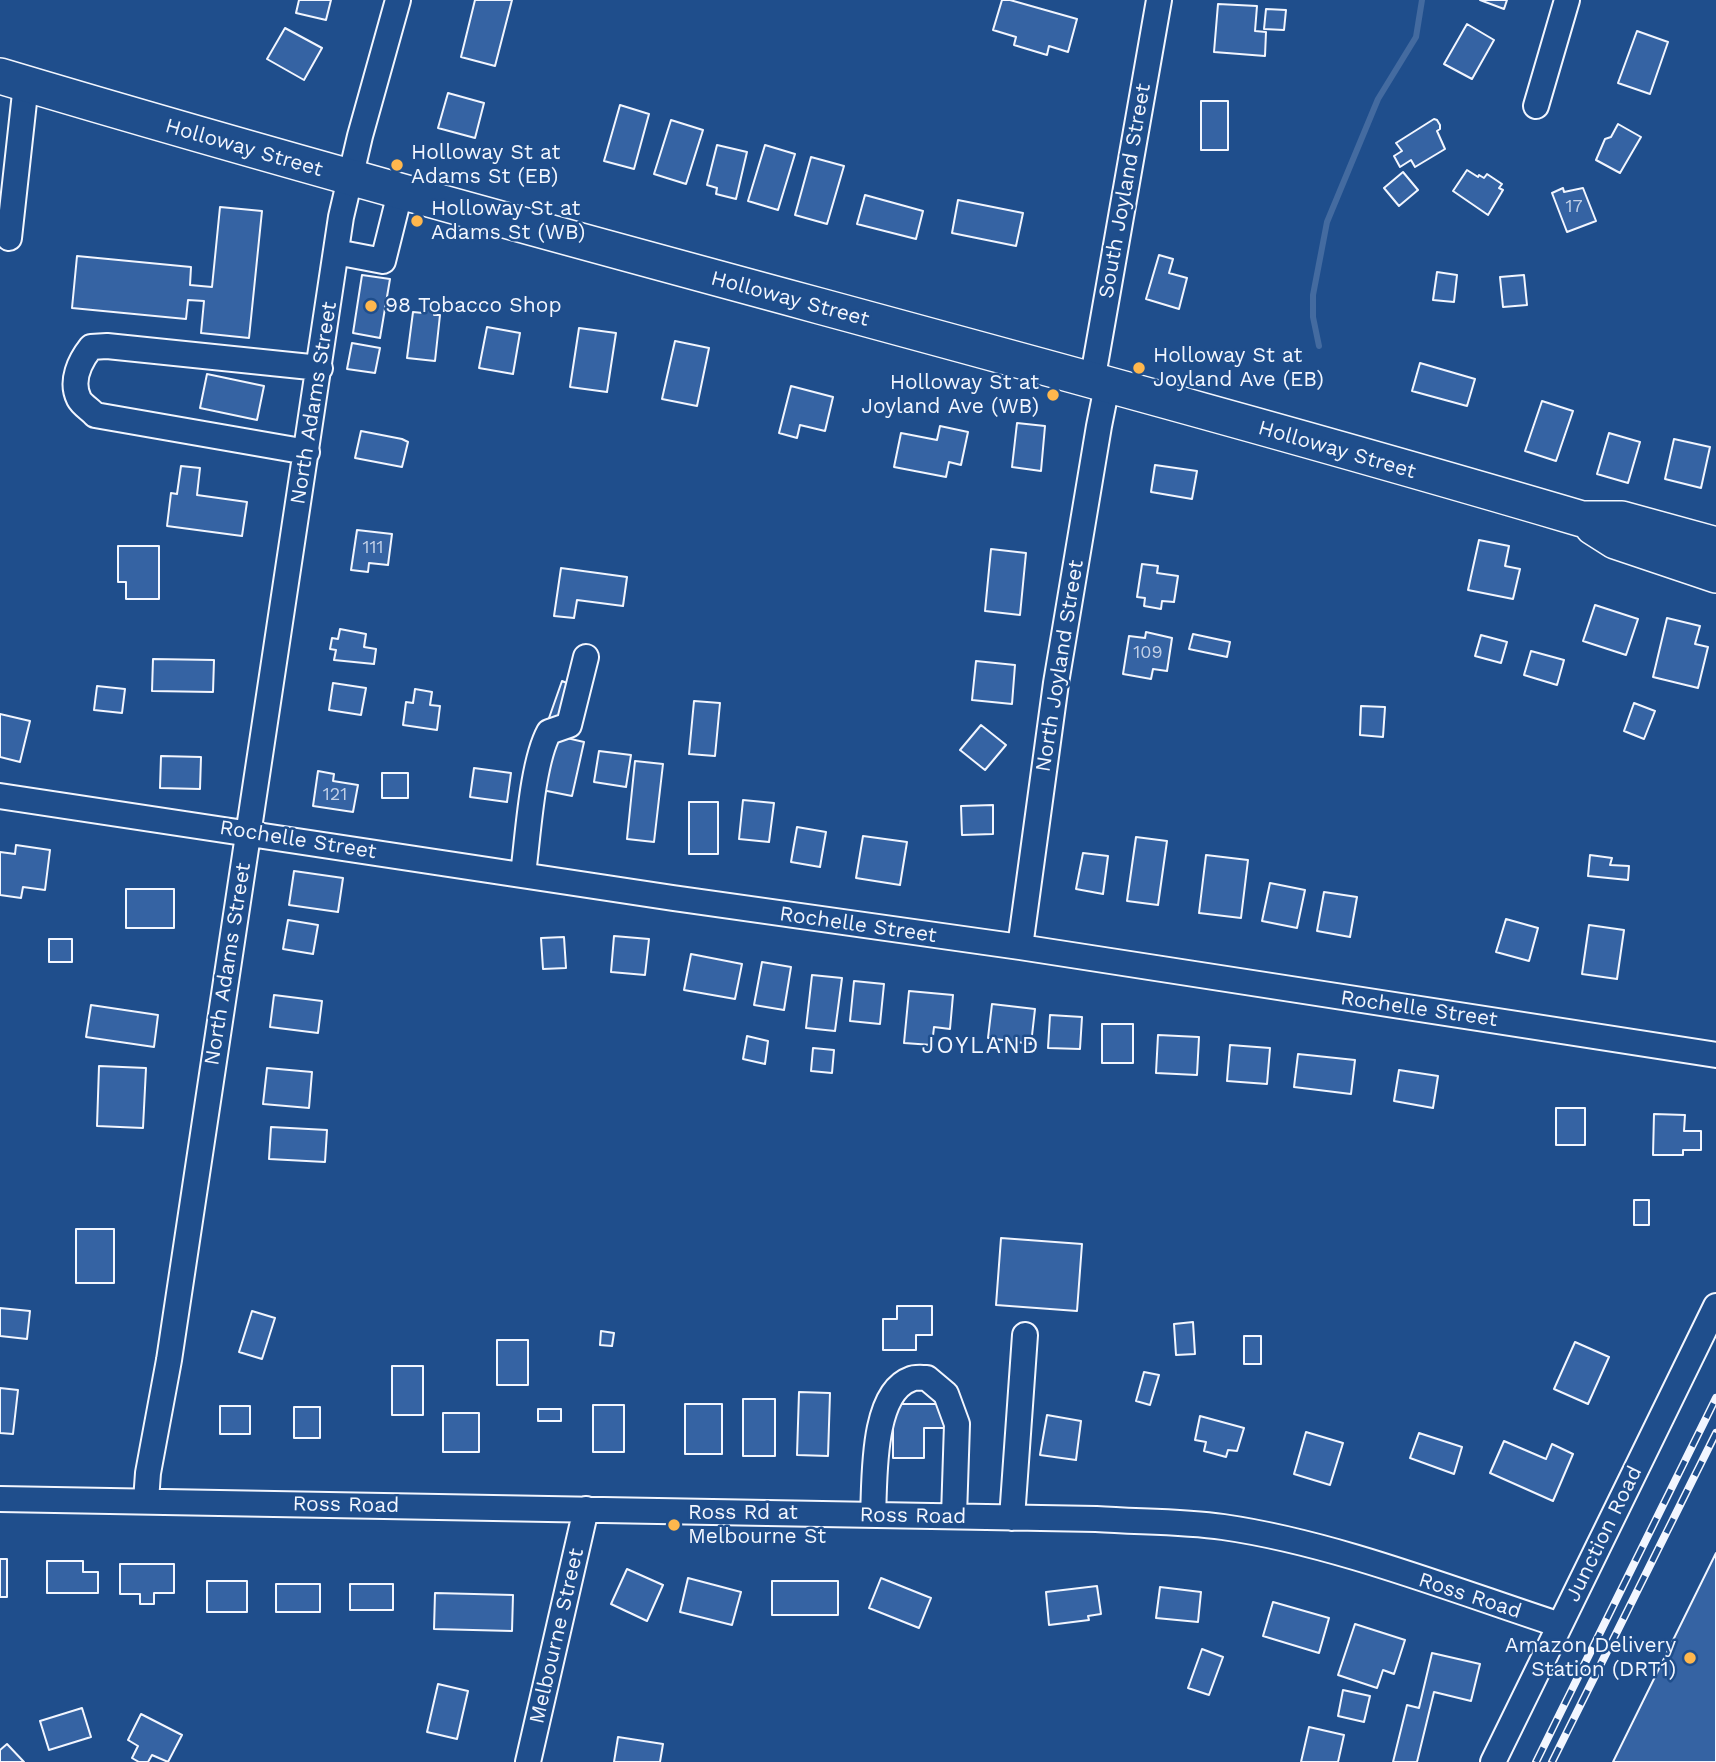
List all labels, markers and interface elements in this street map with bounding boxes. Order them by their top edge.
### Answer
street label: South Joyland Street [1094,82,1156,300]
street label: Holloway Street [162,113,326,183]
place label: Holloway St at Adams St (EB) [411,140,560,190]
marker: Holloway St at Adams St (EB) [389,157,405,173]
place label: Holloway St at Adams St (WB) [431,196,585,246]
house number: 17 [1565,196,1583,218]
marker: Holloway St at Adams St (WB) [409,213,425,229]
street label: Holloway Street [708,266,872,332]
place label: 98 Tobacco Shop [385,293,562,319]
marker: 98 Tobacco Shop [363,298,379,314]
street label: North Adams Street [286,300,342,506]
place label: Holloway St at Joyland Ave (EB) [1153,343,1324,393]
marker: Holloway St at Joyland Ave (EB) [1131,360,1147,376]
place label: Holloway St at Joyland Ave (WB) [861,370,1039,420]
marker: Holloway St at Joyland Ave (WB) [1045,387,1061,403]
street label: Holloway Street [1255,415,1419,485]
house number: 111 [362,537,384,559]
street label: North Joyland Street [1031,558,1089,774]
house number: 109 [1133,642,1163,664]
house number: 121 [323,784,347,806]
street label: Rochelle Street [218,815,378,865]
street label: North Adams Street [200,861,256,1067]
street label: Rochelle Street [778,901,938,949]
street label: Rochelle Street [1339,985,1499,1033]
district label: JOYLAND [922,1032,1040,1060]
street label: Junction Road [1560,1462,1648,1606]
street label: Ross Road [292,1491,400,1519]
place label: Ross Rd at Melbourne St [688,1500,826,1550]
street label: Ross Road [859,1502,967,1530]
marker: Ross Rd at Melbourne St [666,1517,682,1533]
street label: Melbourne Street [525,1546,589,1726]
street label: Ross Road [1415,1568,1525,1624]
place label: Amazon Delivery Station (DRT1) [1505,1633,1676,1683]
marker: Amazon Delivery Station (DRT1) [1682,1650,1698,1666]

